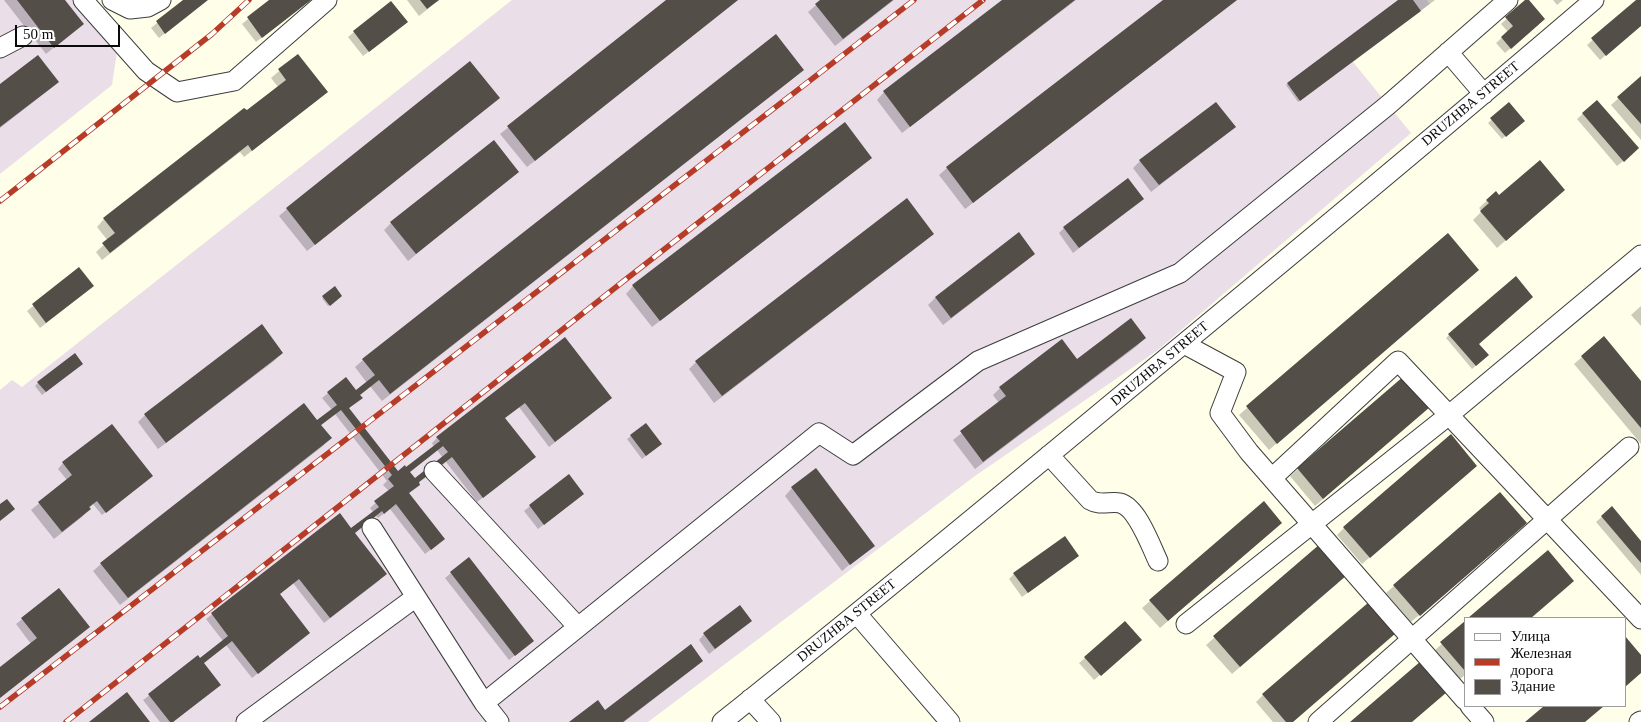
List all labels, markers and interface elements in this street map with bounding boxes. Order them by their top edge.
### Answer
scale bar [18,15,122,47]
text: 50 m [23,26,53,42]
street label: DRUZHBA STREET [1419,58,1523,150]
street label: DRUZHBA STREET [1108,318,1212,410]
street label: DRUZHBA STREET [794,576,900,666]
legend [1464,617,1626,707]
text: Улица [1511,628,1550,644]
text: Железная дорога [1510,645,1572,678]
text: Здание [1511,678,1555,694]

